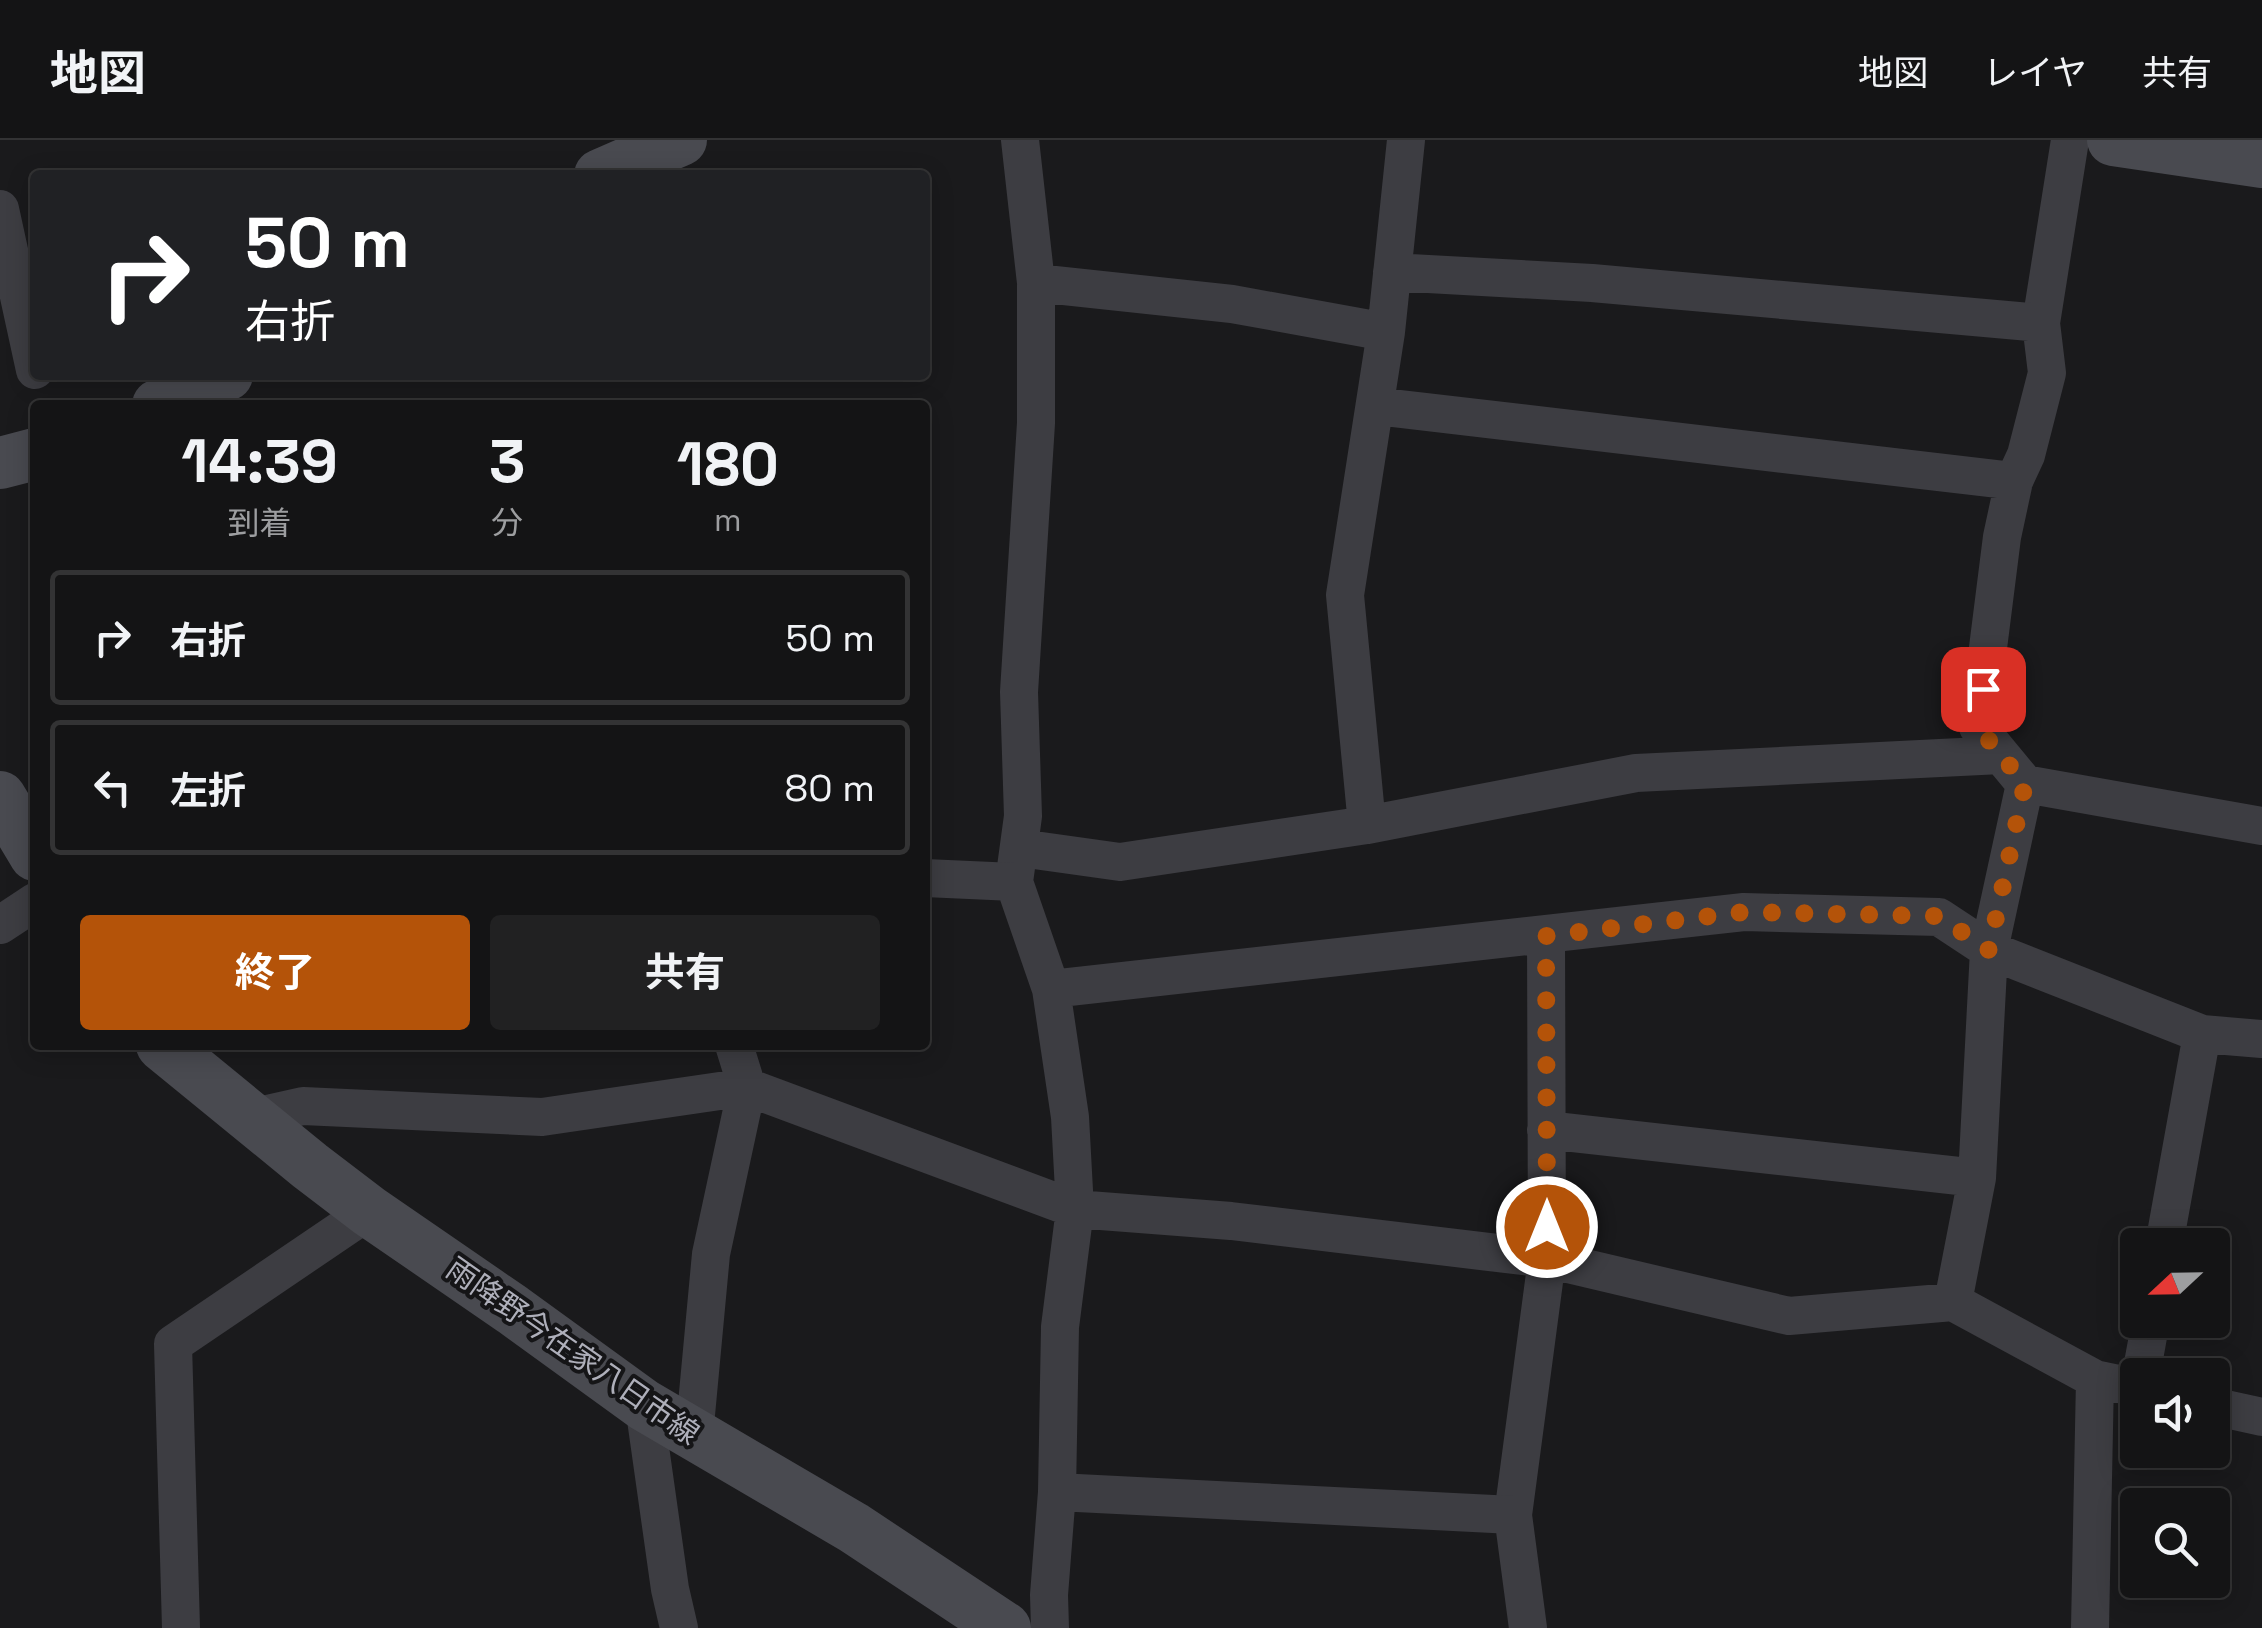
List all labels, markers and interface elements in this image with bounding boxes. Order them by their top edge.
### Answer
text: 地図 [50,43,146,104]
text: 地図 [1858,51,1928,95]
text: レイヤ [1983,51,2087,95]
text: 共有 [2142,51,2212,95]
text: 50 m [245,198,410,287]
icon: right [80,210,210,340]
text: 右折 [245,293,335,350]
text: 14:39 [181,423,338,500]
text: 3 [489,423,526,500]
text: 180 [677,426,779,503]
text: m [714,500,742,540]
text: 到着 [228,503,292,543]
text: 分 [491,503,523,543]
icon: right [85,610,140,665]
text: 50 m [785,614,875,662]
text: 右折 [170,617,246,665]
pin [1941,647,2026,732]
icon: arrive [1956,662,2011,717]
icon: left [85,760,140,815]
text: 80 m [785,764,875,812]
text: 左折 [170,767,246,815]
button: 終了 [80,915,470,1030]
button: 共有 [490,915,880,1030]
position arrow [1495,1175,1599,1279]
north arrow [2120,1228,2230,1338]
map controls [2120,1228,2230,1598]
street label: 雨降野今在家八日市線 [439,1249,707,1453]
button: sound [2120,1358,2230,1468]
button: search [2120,1488,2230,1598]

